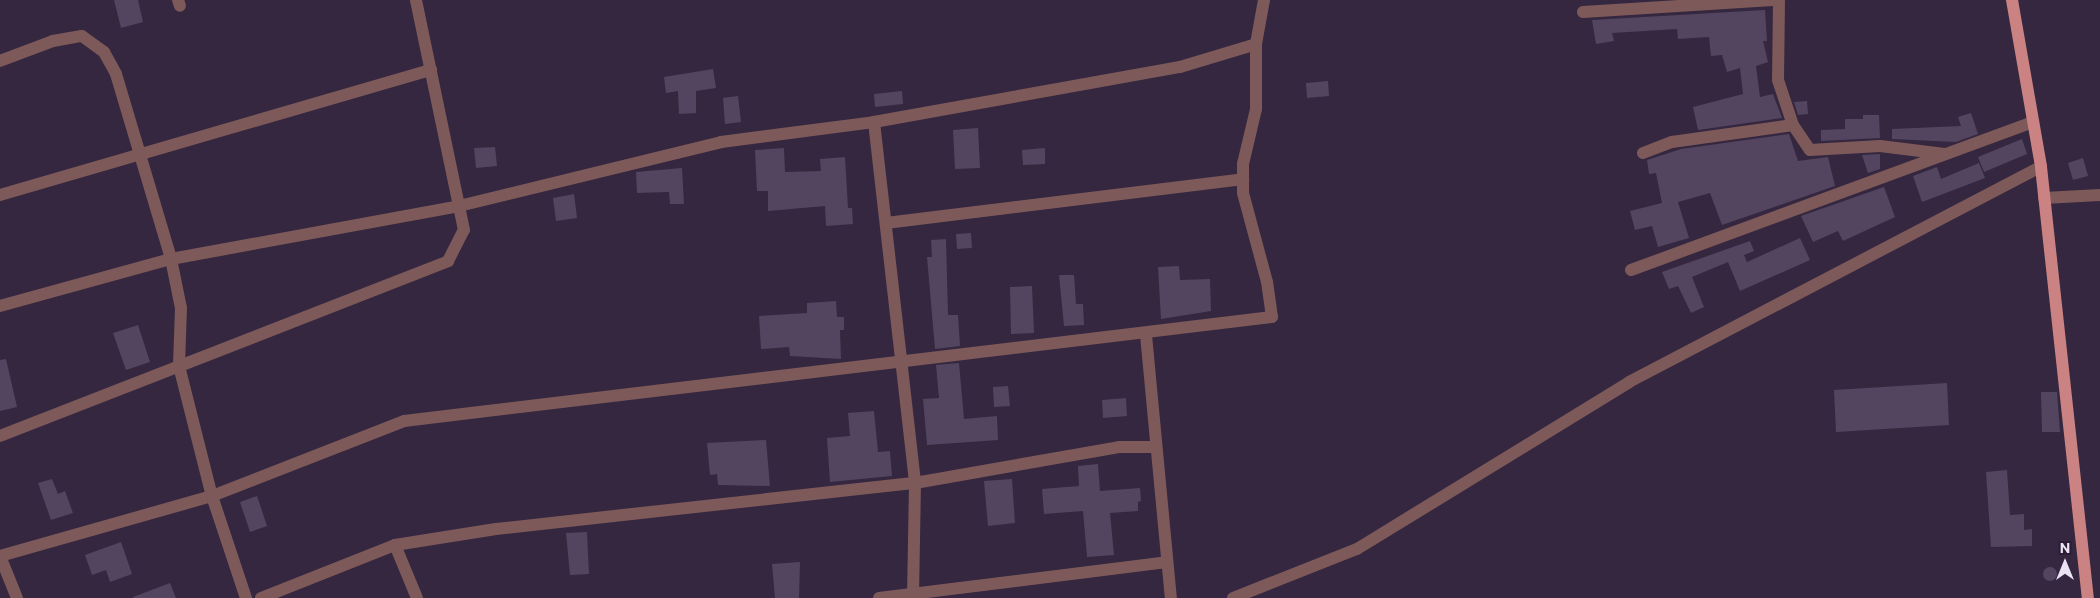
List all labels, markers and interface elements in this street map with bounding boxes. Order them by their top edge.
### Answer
north arrow [2040,538,2090,588]
text: N [2060,539,2070,556]

